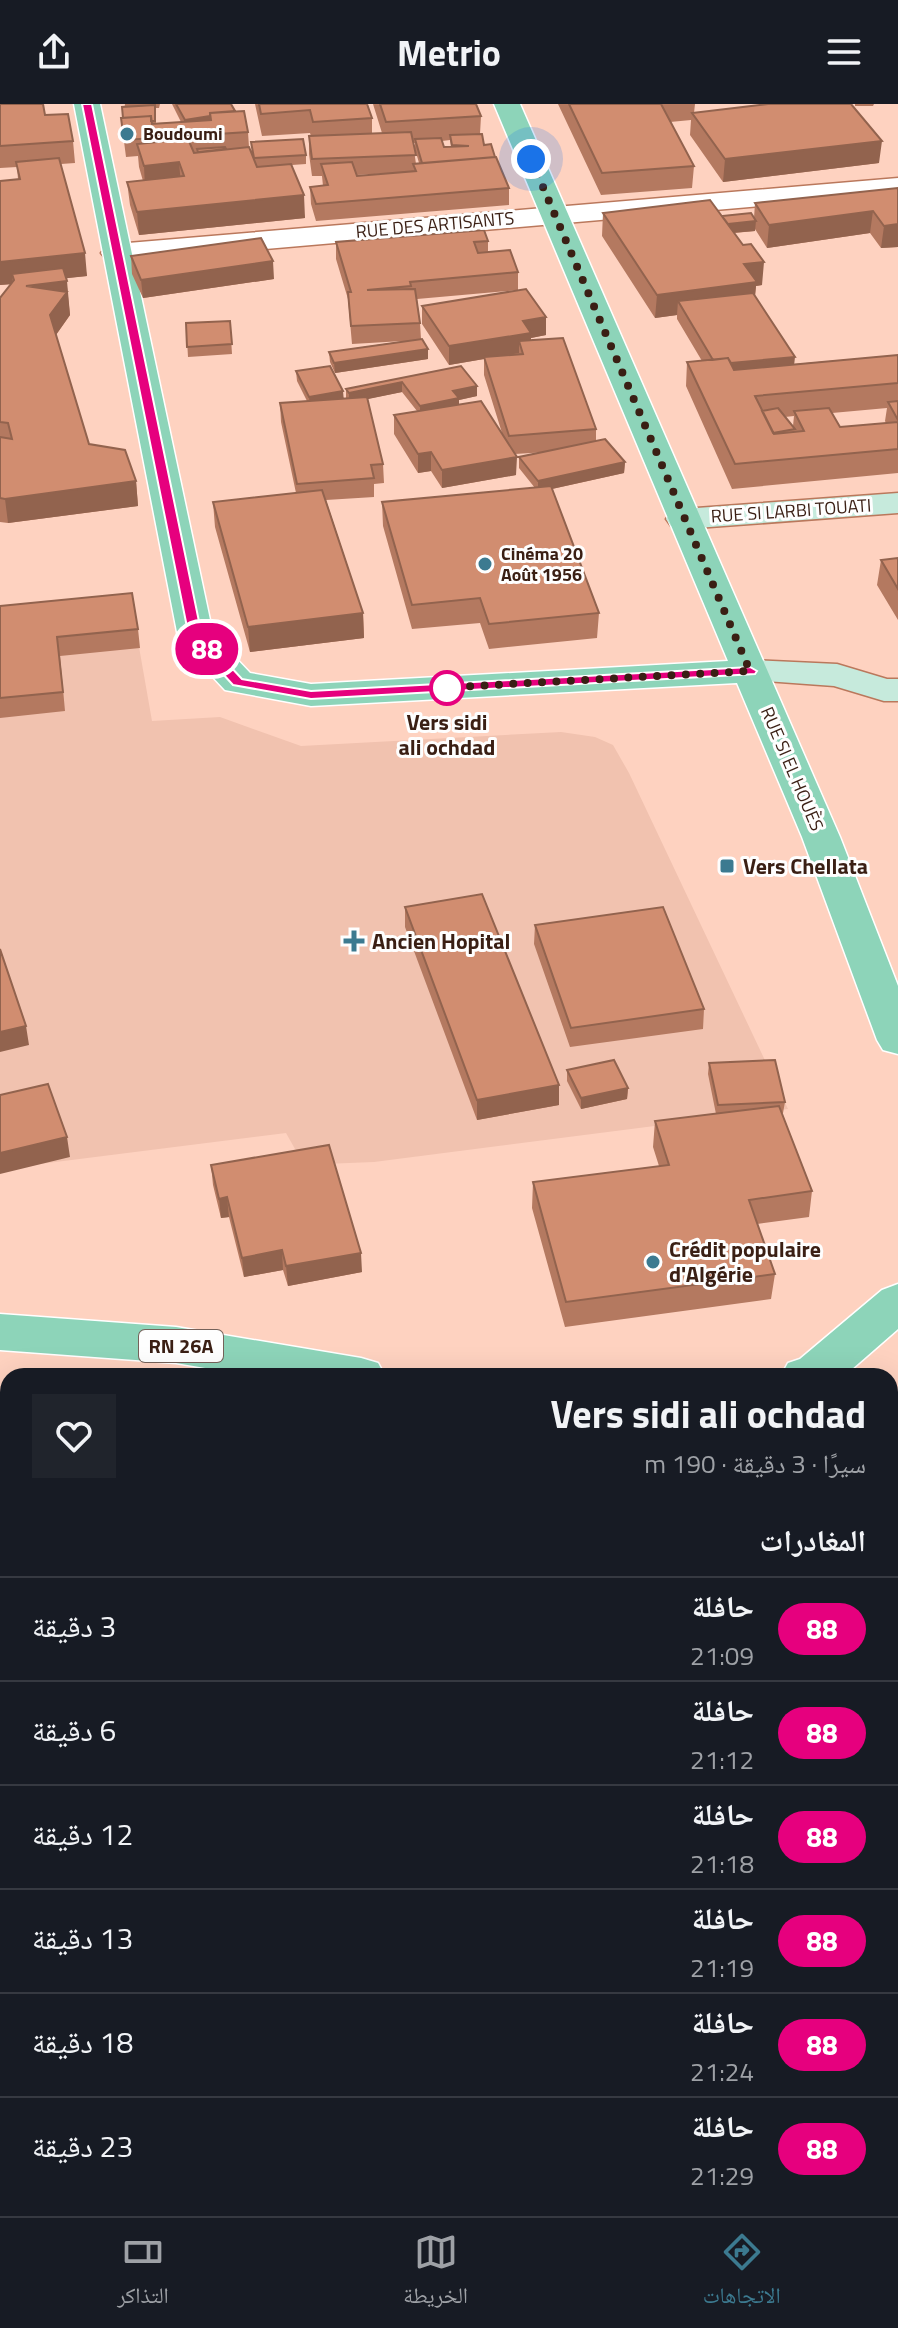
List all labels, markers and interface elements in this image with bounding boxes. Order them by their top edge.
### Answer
text: Metrio [397,25,501,80]
icon: share [32,30,76,74]
icon: menu [822,30,866,74]
place label: Boudoumi [143,120,223,147]
marker: Boudoumi [118,125,136,143]
your location [511,139,551,179]
street label: RUE DES ARTISANTS [355,204,515,245]
street label: RUE SI LARBI TOUATI [710,491,872,530]
place label: Cinéma 20 Août 1956 [501,540,583,588]
marker: Cinéma 20 Août 1956 [476,555,494,573]
line badge: 88 [171,623,243,675]
text: 88 [191,627,223,670]
marker: Vers sidi ali ochdad [430,671,464,705]
street label: RUE SI EL HOUÈS [754,703,831,835]
place label: Vers sidi ali ochdad [399,705,495,764]
place label: Vers Chellata [743,849,868,883]
marker: Vers Chellata [718,857,736,875]
place label: Ancien Hopital [372,924,510,958]
marker: Ancien Hopital [343,930,365,952]
place label: Crédit populaire d'Algérie [669,1232,821,1291]
marker: Crédit populaire d'Algérie [644,1253,662,1271]
road number: RN 26A [139,1330,223,1362]
text: Vers sidi ali ochdad [550,1385,866,1443]
button: heart [32,1394,116,1478]
text: سيرًا · 3 دقيقة · 190 m [644,1444,866,1483]
text: المغادرات [759,1517,866,1563]
text: حافلة [692,1583,754,1629]
text: 3 دقيقة [32,1603,116,1649]
text: 88 [806,1607,838,1650]
text: 21:09 [690,1636,754,1675]
text: حافلة [692,1687,754,1733]
text: 6 دقيقة [32,1707,116,1753]
text: 88 [806,1711,838,1754]
text: 21:12 [690,1740,754,1779]
text: حافلة [692,1791,754,1837]
text: 12 دقيقة [32,1811,133,1857]
text: 88 [806,1815,838,1858]
text: 21:18 [690,1844,754,1883]
text: حافلة [692,1895,754,1941]
text: 13 دقيقة [32,1915,133,1961]
text: 88 [806,1919,838,1962]
text: 21:19 [690,1948,754,1987]
text: حافلة [692,1999,754,2045]
text: 18 دقيقة [32,2019,133,2065]
text: 88 [806,2023,838,2066]
text: 21:24 [690,2052,754,2091]
text: حافلة [692,2103,754,2149]
text: 23 دقيقة [32,2123,133,2169]
text: 88 [806,2127,838,2170]
text: 21:29 [690,2156,754,2195]
tab: التذاكر [117,2230,169,2317]
tab: الخريطة [403,2230,468,2317]
tab: الاتجاهات [703,2230,781,2317]

